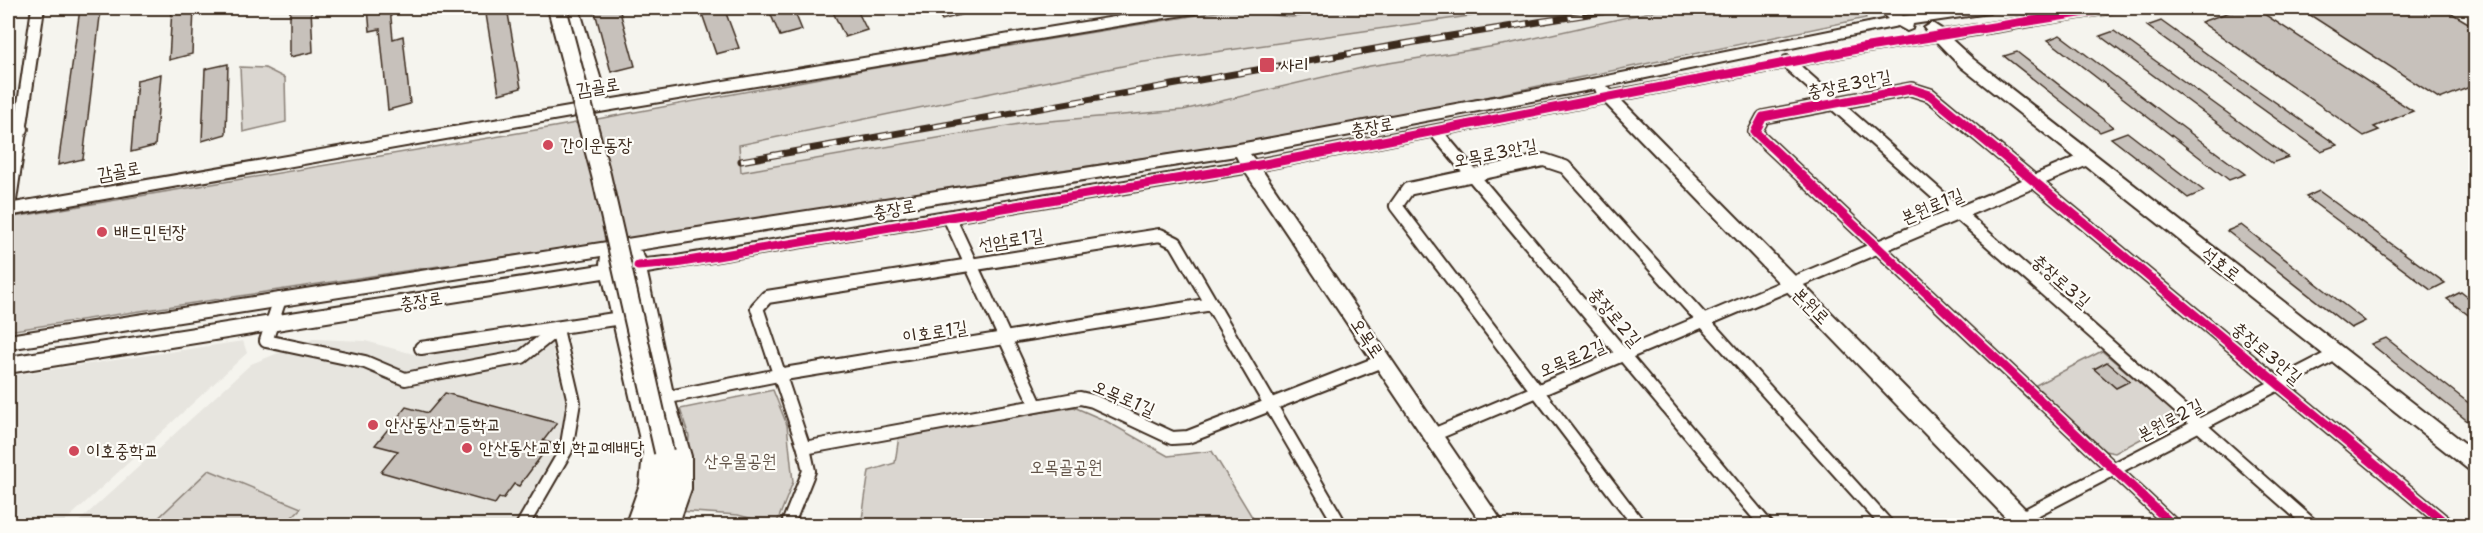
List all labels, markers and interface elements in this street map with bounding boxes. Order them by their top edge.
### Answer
place label: 사리 [1280,53,1309,77]
marker: 사리 [1258,56,1276,74]
street label: 충장로3안길 [1805,64,1894,104]
street label: 감골로 [575,72,621,102]
street label: 충장로 [1349,111,1395,143]
place label: 간이운동장 [560,133,632,157]
street label: 오목로3안길 [1451,133,1540,173]
marker: 간이운동장 [541,138,555,152]
street label: 감골로 [96,155,142,187]
street label: 본원로1길 [1897,182,1967,230]
street label: 충장로 [871,193,917,225]
place label: 배드민턴장 [114,220,186,244]
street label: 선암로1길 [977,223,1046,257]
marker: 배드민턴장 [95,225,109,239]
street label: 석호로 [2196,241,2246,287]
street label: 충장로3길 [2027,249,2096,314]
street label: 충장로2길 [1583,282,1647,352]
street label: 본원로 [1787,282,1835,330]
street label: 충장로 [398,286,444,316]
street label: 오목로 [1345,313,1389,363]
street label: 이호로1길 [901,315,970,349]
street label: 충장로3안길 [2227,316,2308,390]
street label: 오목로2길 [1535,333,1610,383]
street label: 오목로1길 [1089,374,1159,422]
street label: 본원로2길 [2133,393,2207,447]
place label: 안산동산고등학교 [385,413,501,437]
marker: 안산동산고등학교 [366,418,380,432]
place label: 안산동산교회 학교예배당 [479,436,645,460]
place label: 이호중학교 [86,439,158,463]
marker: 안산동산교회 학교예배당 [460,441,474,455]
marker: 이호중학교 [67,444,81,458]
park label: 산우물공원 [704,449,776,473]
park label: 오목골공원 [1030,455,1102,479]

